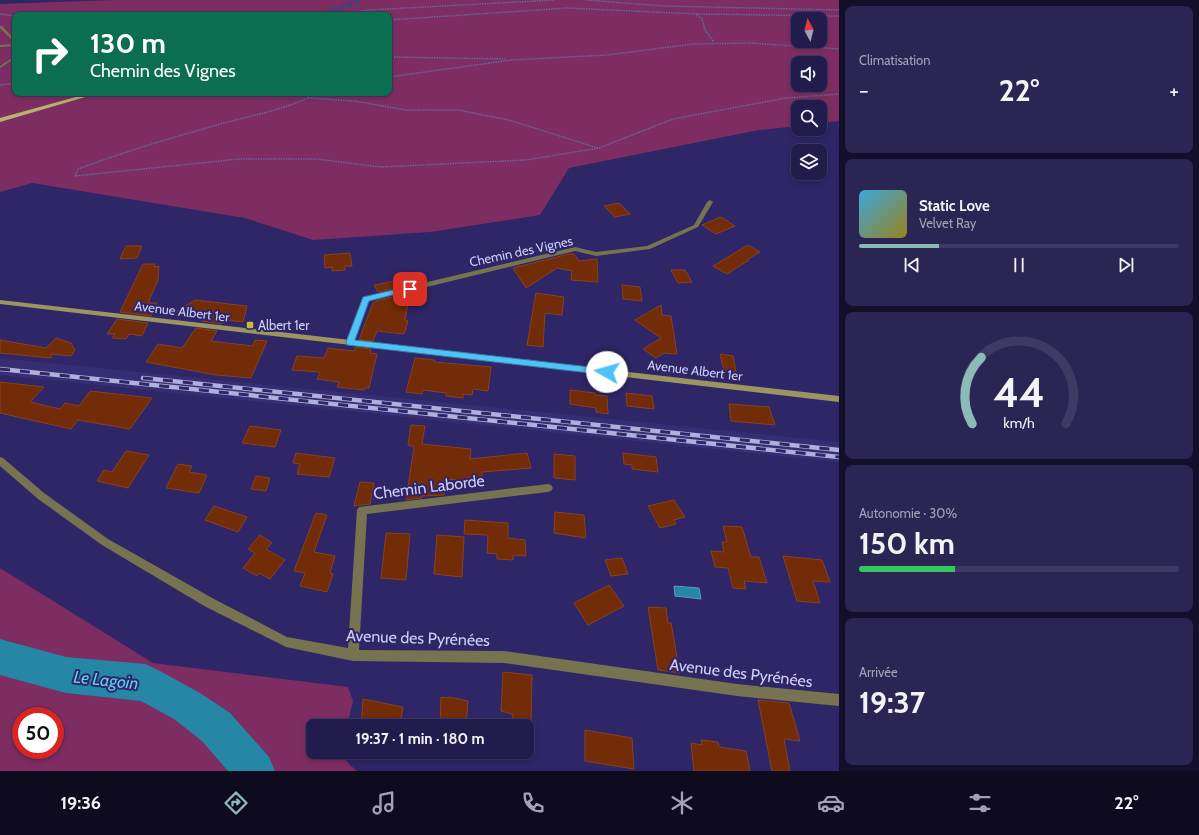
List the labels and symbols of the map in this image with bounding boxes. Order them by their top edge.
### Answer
north arrow [791,12,827,48]
street label: Chemin des Vignes [468,232,575,270]
pin [393,272,427,306]
street label: Avenue Albert 1er [134,297,231,325]
place label: Albert 1er [258,317,310,333]
marker: Albert 1er [245,320,255,330]
position arrow [586,351,628,393]
street label: Avenue Albert 1er [647,356,744,384]
street label: Chemin Laborde [372,471,486,503]
street label: Avenue des Pyrénées [346,626,491,650]
street label: Avenue des Pyrénées [668,655,814,691]
water label: Le Lagoin [73,667,139,693]
speed limit sign: 50 [12,707,64,759]

